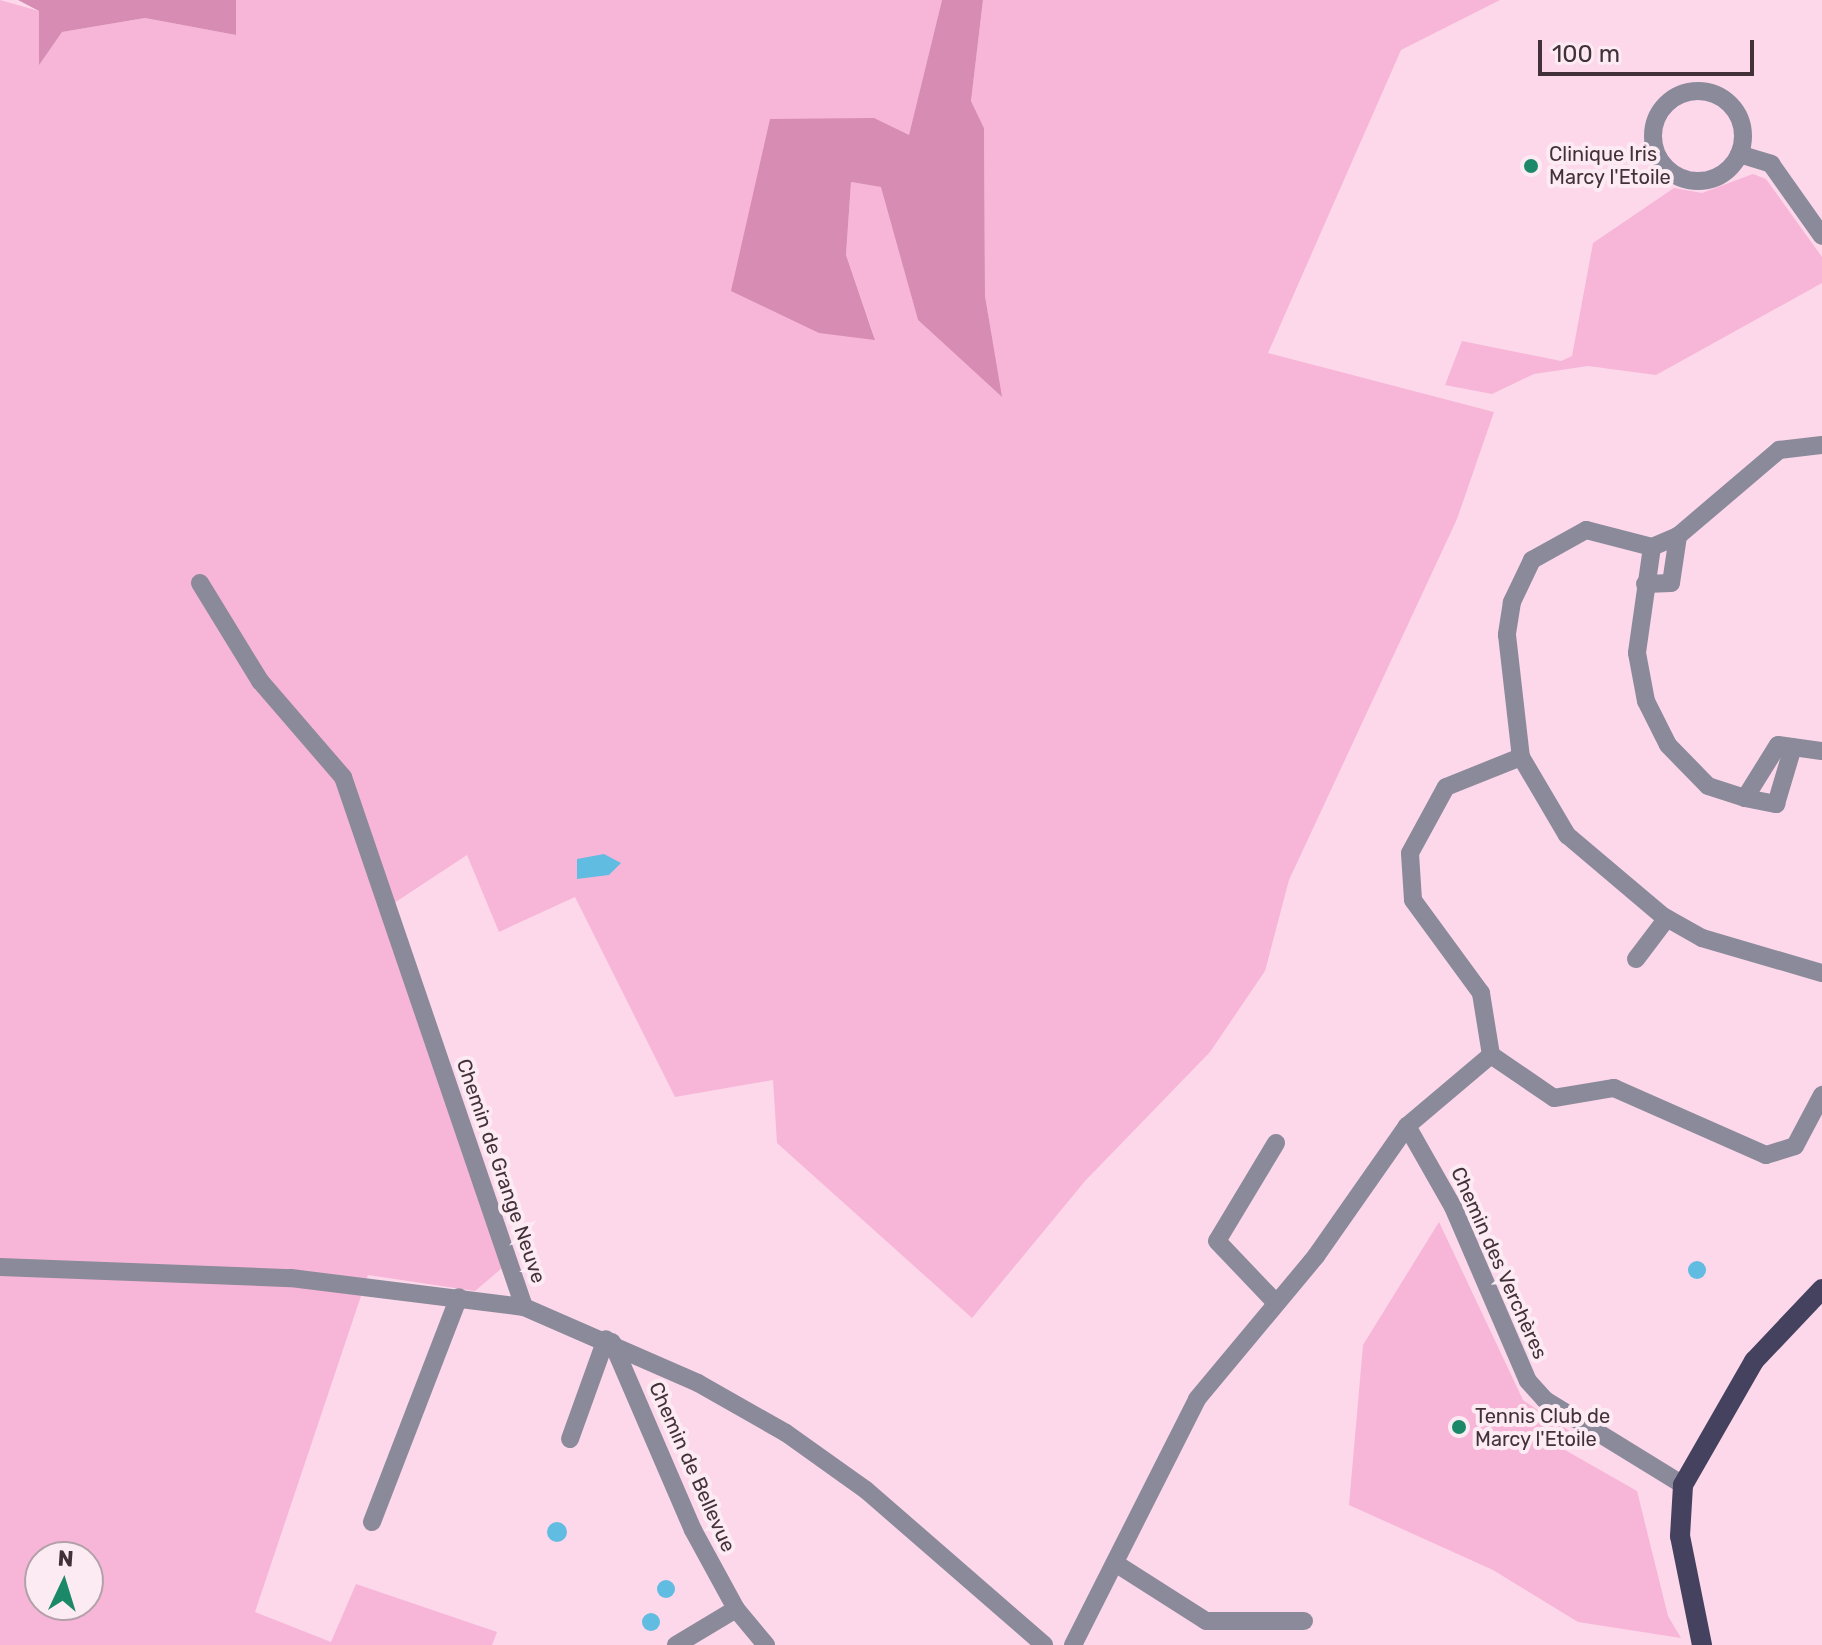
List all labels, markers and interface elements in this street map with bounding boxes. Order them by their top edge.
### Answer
scale bar [1542,24,1758,74]
text: 100 m [1552,40,1620,68]
place label: Clinique Iris Marcy l'Etoile [1549,142,1671,189]
marker: Clinique Iris Marcy l'Etoile [1520,155,1542,177]
street label: Chemin de Grange Neuve [451,1056,551,1286]
street label: Chemin des Verchères [1446,1163,1552,1363]
street label: Chemin de Bellevue [644,1378,740,1556]
place label: Tennis Club de Marcy l'Etoile [1475,1404,1610,1451]
marker: Tennis Club de Marcy l'Etoile [1450,1418,1468,1436]
north arrow [24,1541,104,1621]
text: N [57,1545,74,1573]

